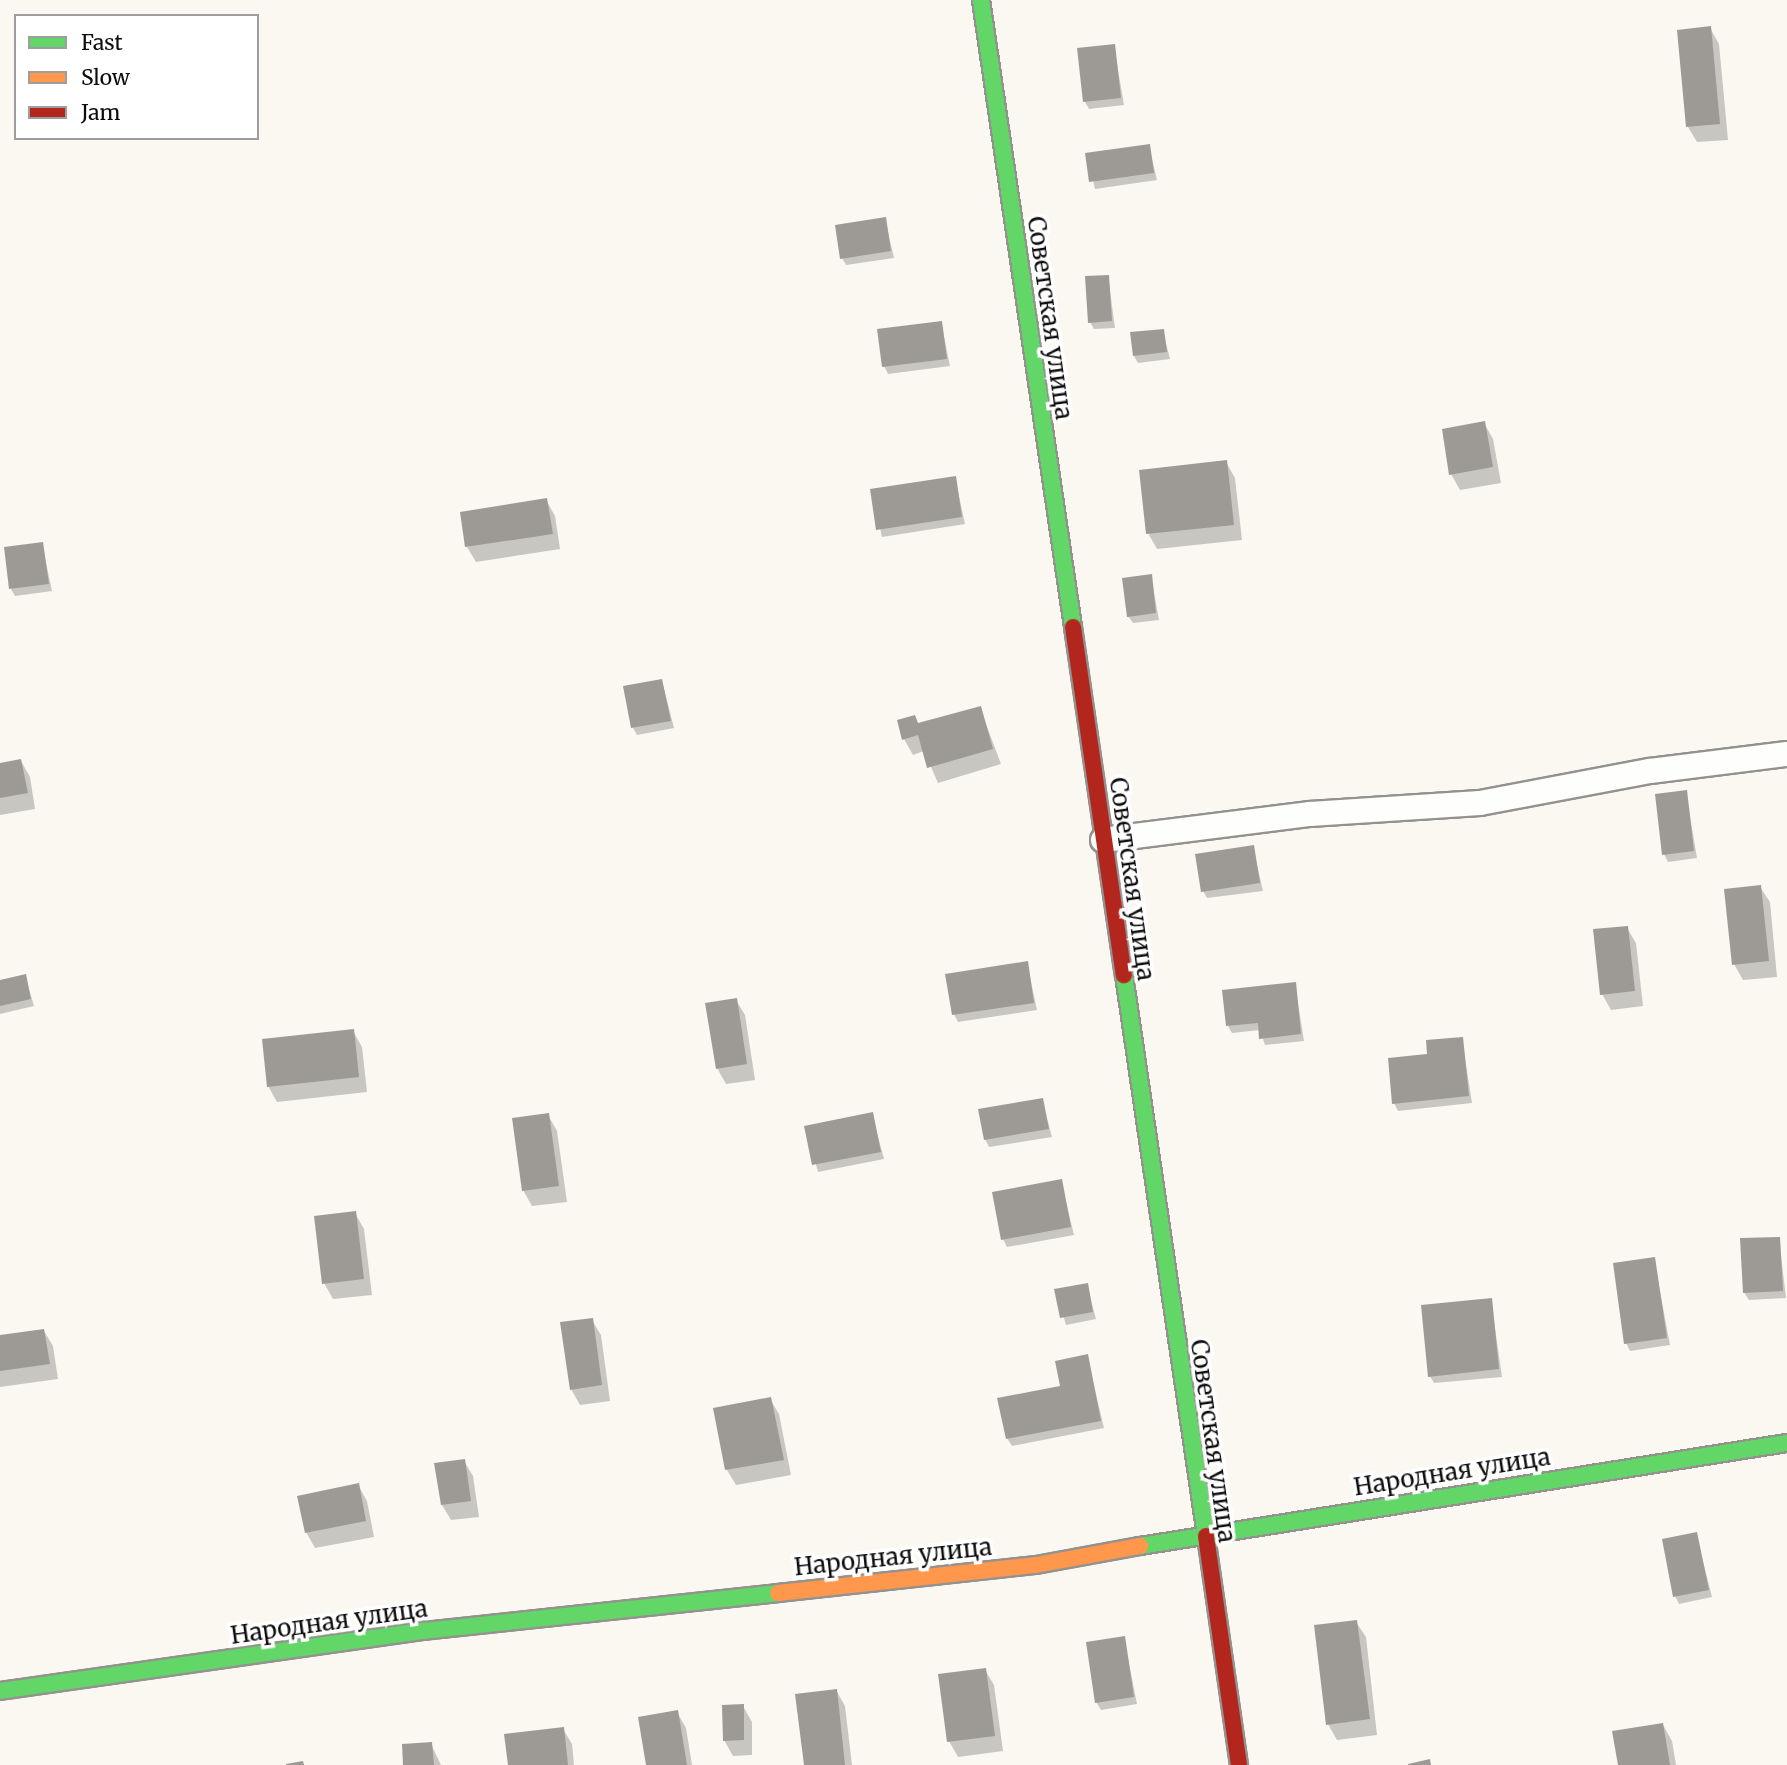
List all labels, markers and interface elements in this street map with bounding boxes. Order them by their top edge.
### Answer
legend [14,14,259,140]
text: Fast [81,29,123,56]
text: Slow [81,64,130,91]
text: Jam [81,99,120,126]
street label: Советская улица [1021,215,1079,421]
street label: Советская улица [1103,776,1161,982]
street label: Советская улица [1184,1338,1242,1544]
street label: Народная улица [1352,1442,1552,1502]
street label: Народная улица [793,1532,993,1582]
street label: Народная улица [229,1594,429,1650]

